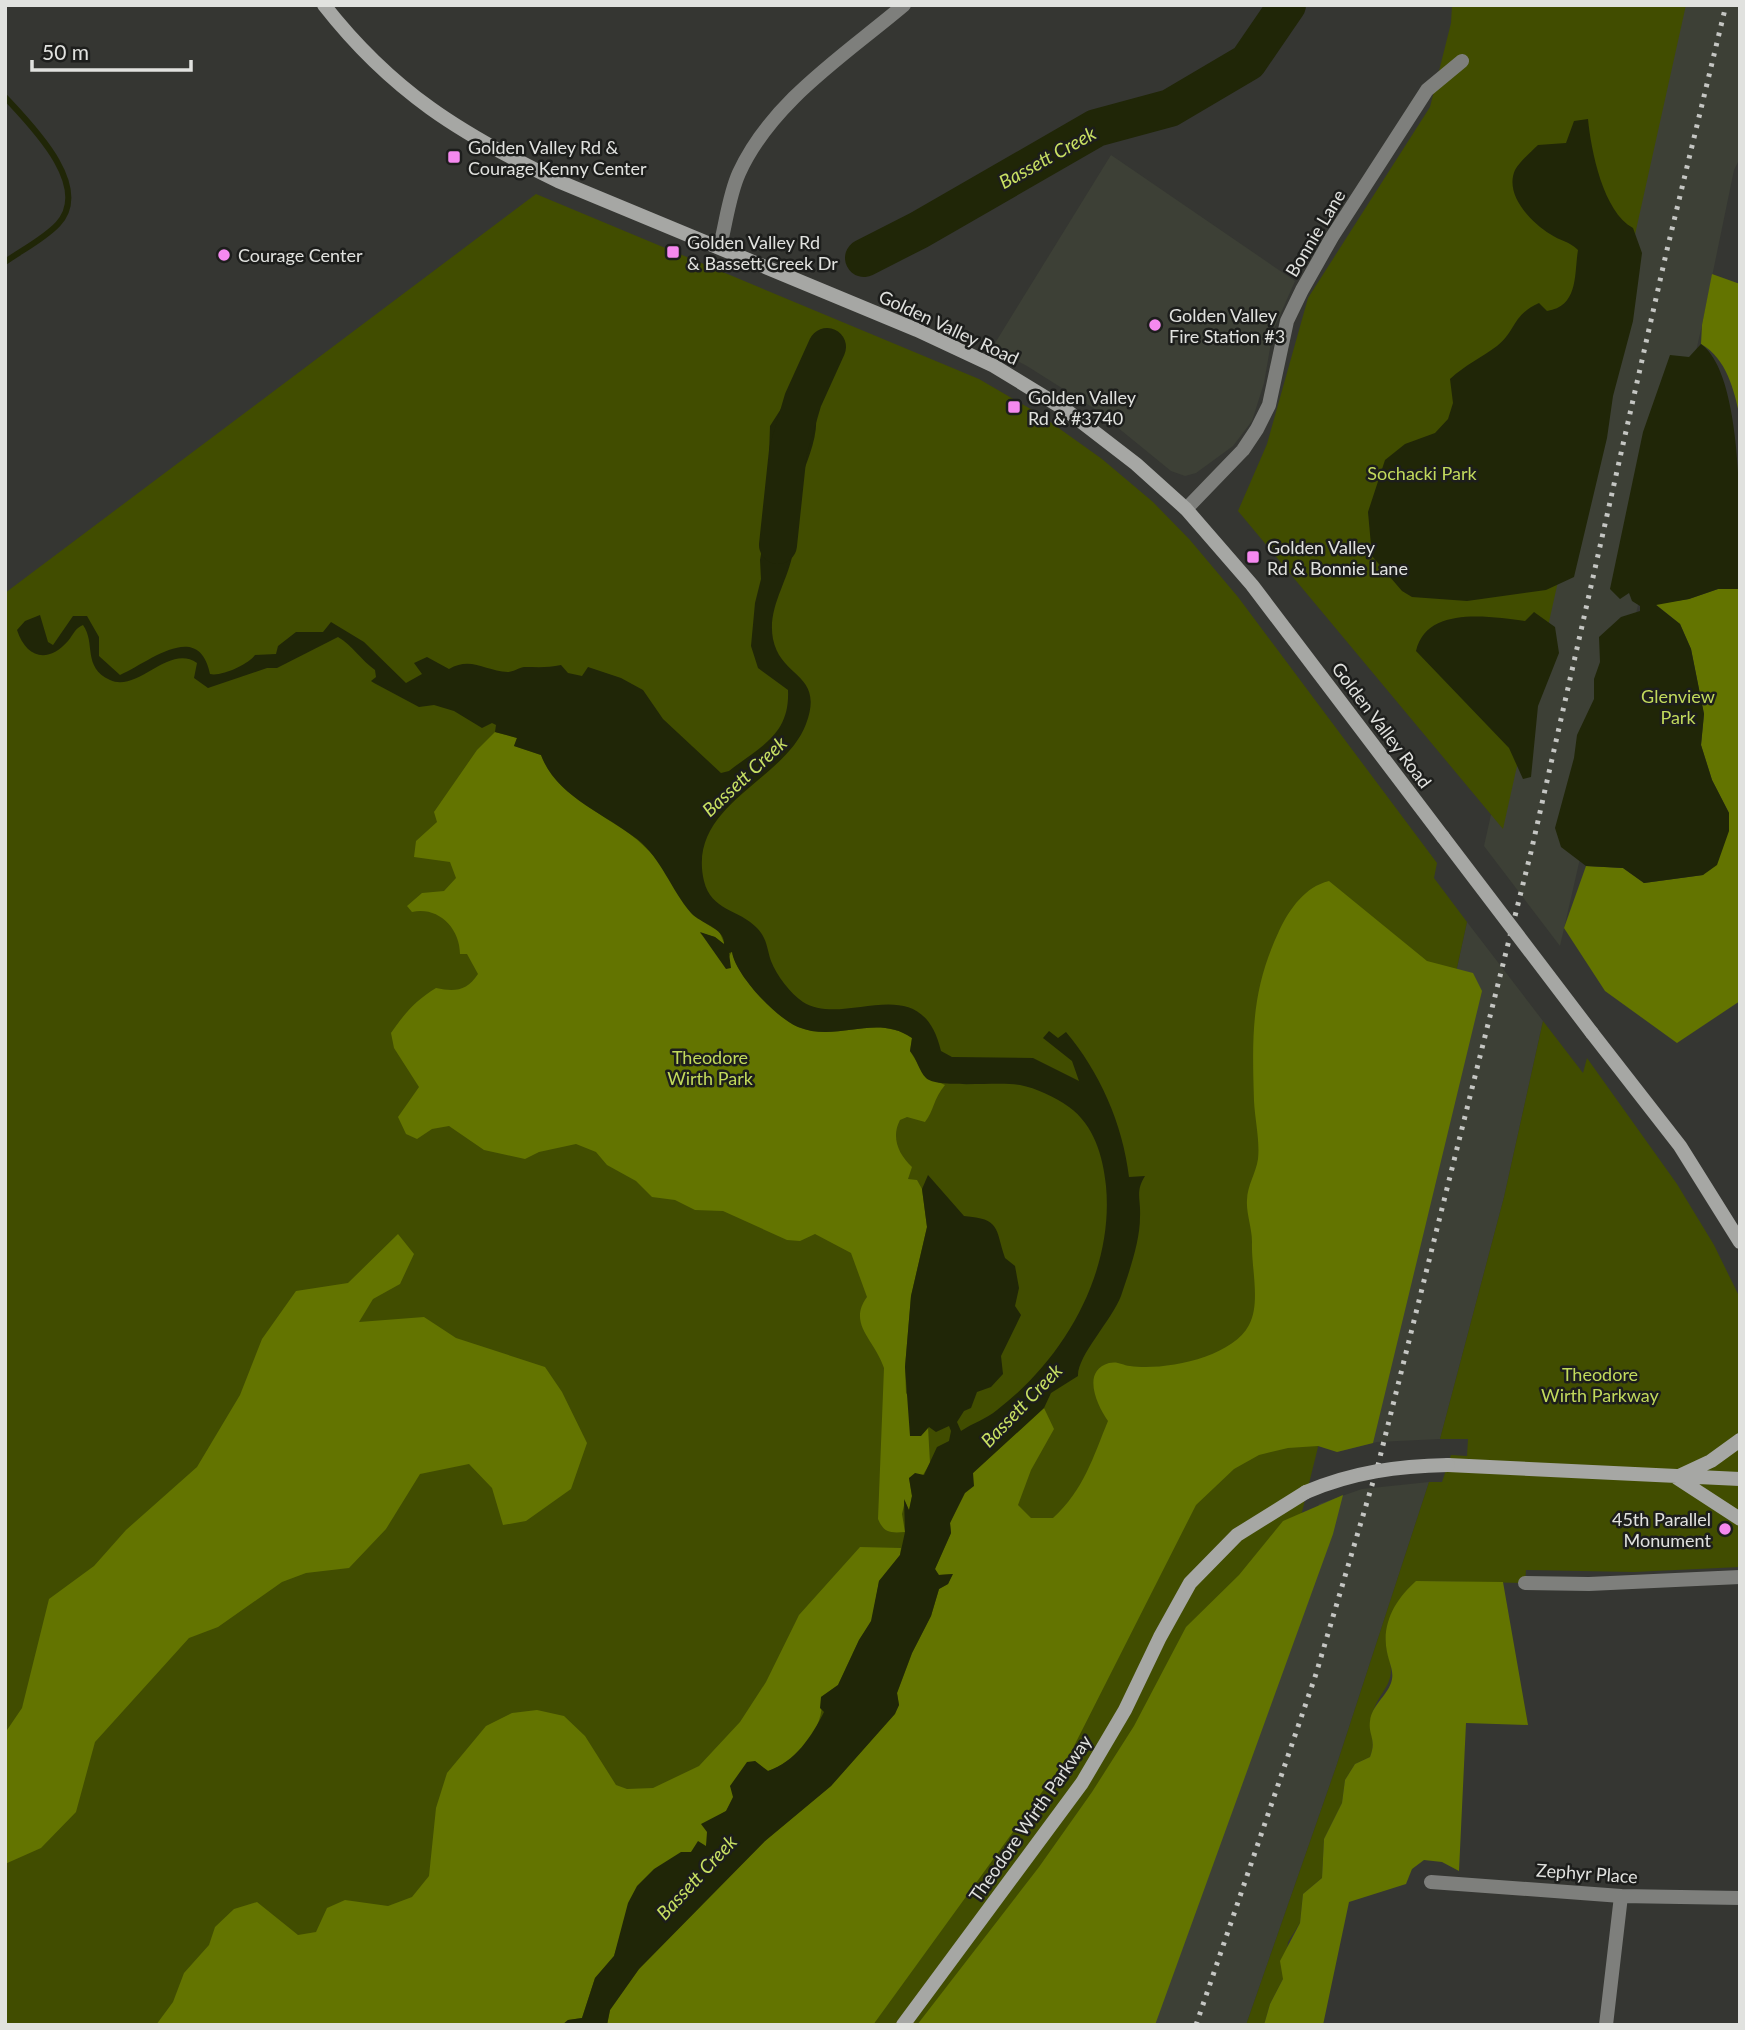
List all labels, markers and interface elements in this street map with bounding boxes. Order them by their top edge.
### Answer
scale bar [32,28,191,72]
text: 50 m [42,39,89,64]
water label: Bassett Creek [995,120,1100,193]
place label: Golden Valley Rd & Courage Kenny Center [468,136,647,179]
marker: Golden Valley Rd & Courage Kenny Center [446,149,462,165]
street label: Bonnie Lane [1280,185,1350,281]
place label: Golden Valley Rd & Bassett Creek Dr [687,231,838,274]
place label: Courage Center [238,244,363,266]
marker: Golden Valley Rd & Bassett Creek Dr [665,244,681,260]
marker: Courage Center [216,247,232,263]
street label: Golden Valley Road [875,285,1023,369]
place label: Golden Valley Fire Station #3 [1169,304,1285,347]
marker: Golden Valley Fire Station #3 [1147,317,1163,333]
place label: Golden Valley Rd & #3740 [1028,386,1137,429]
marker: Golden Valley Rd & #3740 [1006,399,1022,415]
park label: Sochacki Park [1367,462,1478,484]
place label: Golden Valley Rd & Bonnie Lane [1267,536,1408,579]
marker: Golden Valley Rd & Bonnie Lane [1245,549,1261,565]
street label: Golden Valley Road [1327,658,1437,792]
park label: Glenview Park [1641,685,1715,728]
water label: Bassett Creek [697,730,792,821]
park label: Theodore Wirth Park [667,1046,754,1089]
water label: Bassett Creek [976,1358,1067,1452]
park label: Theodore Wirth Parkway [1541,1363,1660,1406]
place label: 45th Parallel Monument [1612,1508,1712,1551]
marker: 45th Parallel Monument [1717,1521,1733,1537]
street label: Theodore Wirth Parkway [964,1730,1096,1906]
water label: Bassett Creek [651,1829,742,1924]
street label: Zephyr Place [1535,1858,1639,1888]

